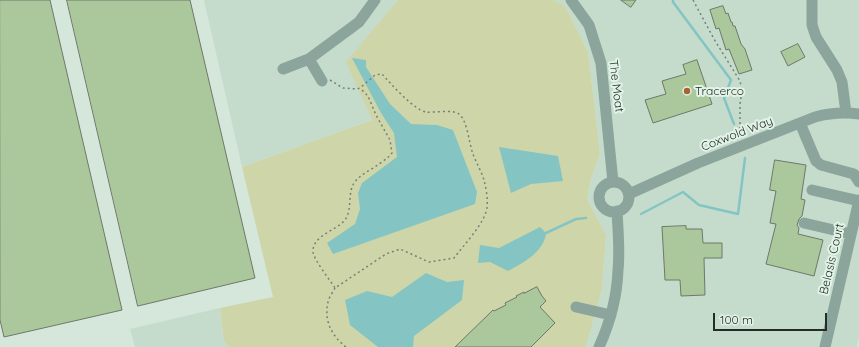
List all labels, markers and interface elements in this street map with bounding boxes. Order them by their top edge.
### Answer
street label: The Moat [606,59,626,113]
place label: Tracerco [695,84,744,98]
marker: Tracerco [682,86,692,96]
street label: Coxwold Way [699,114,775,154]
street label: Belasis Court [817,222,847,296]
scale bar [715,305,829,331]
text: 100 m [720,312,753,327]

